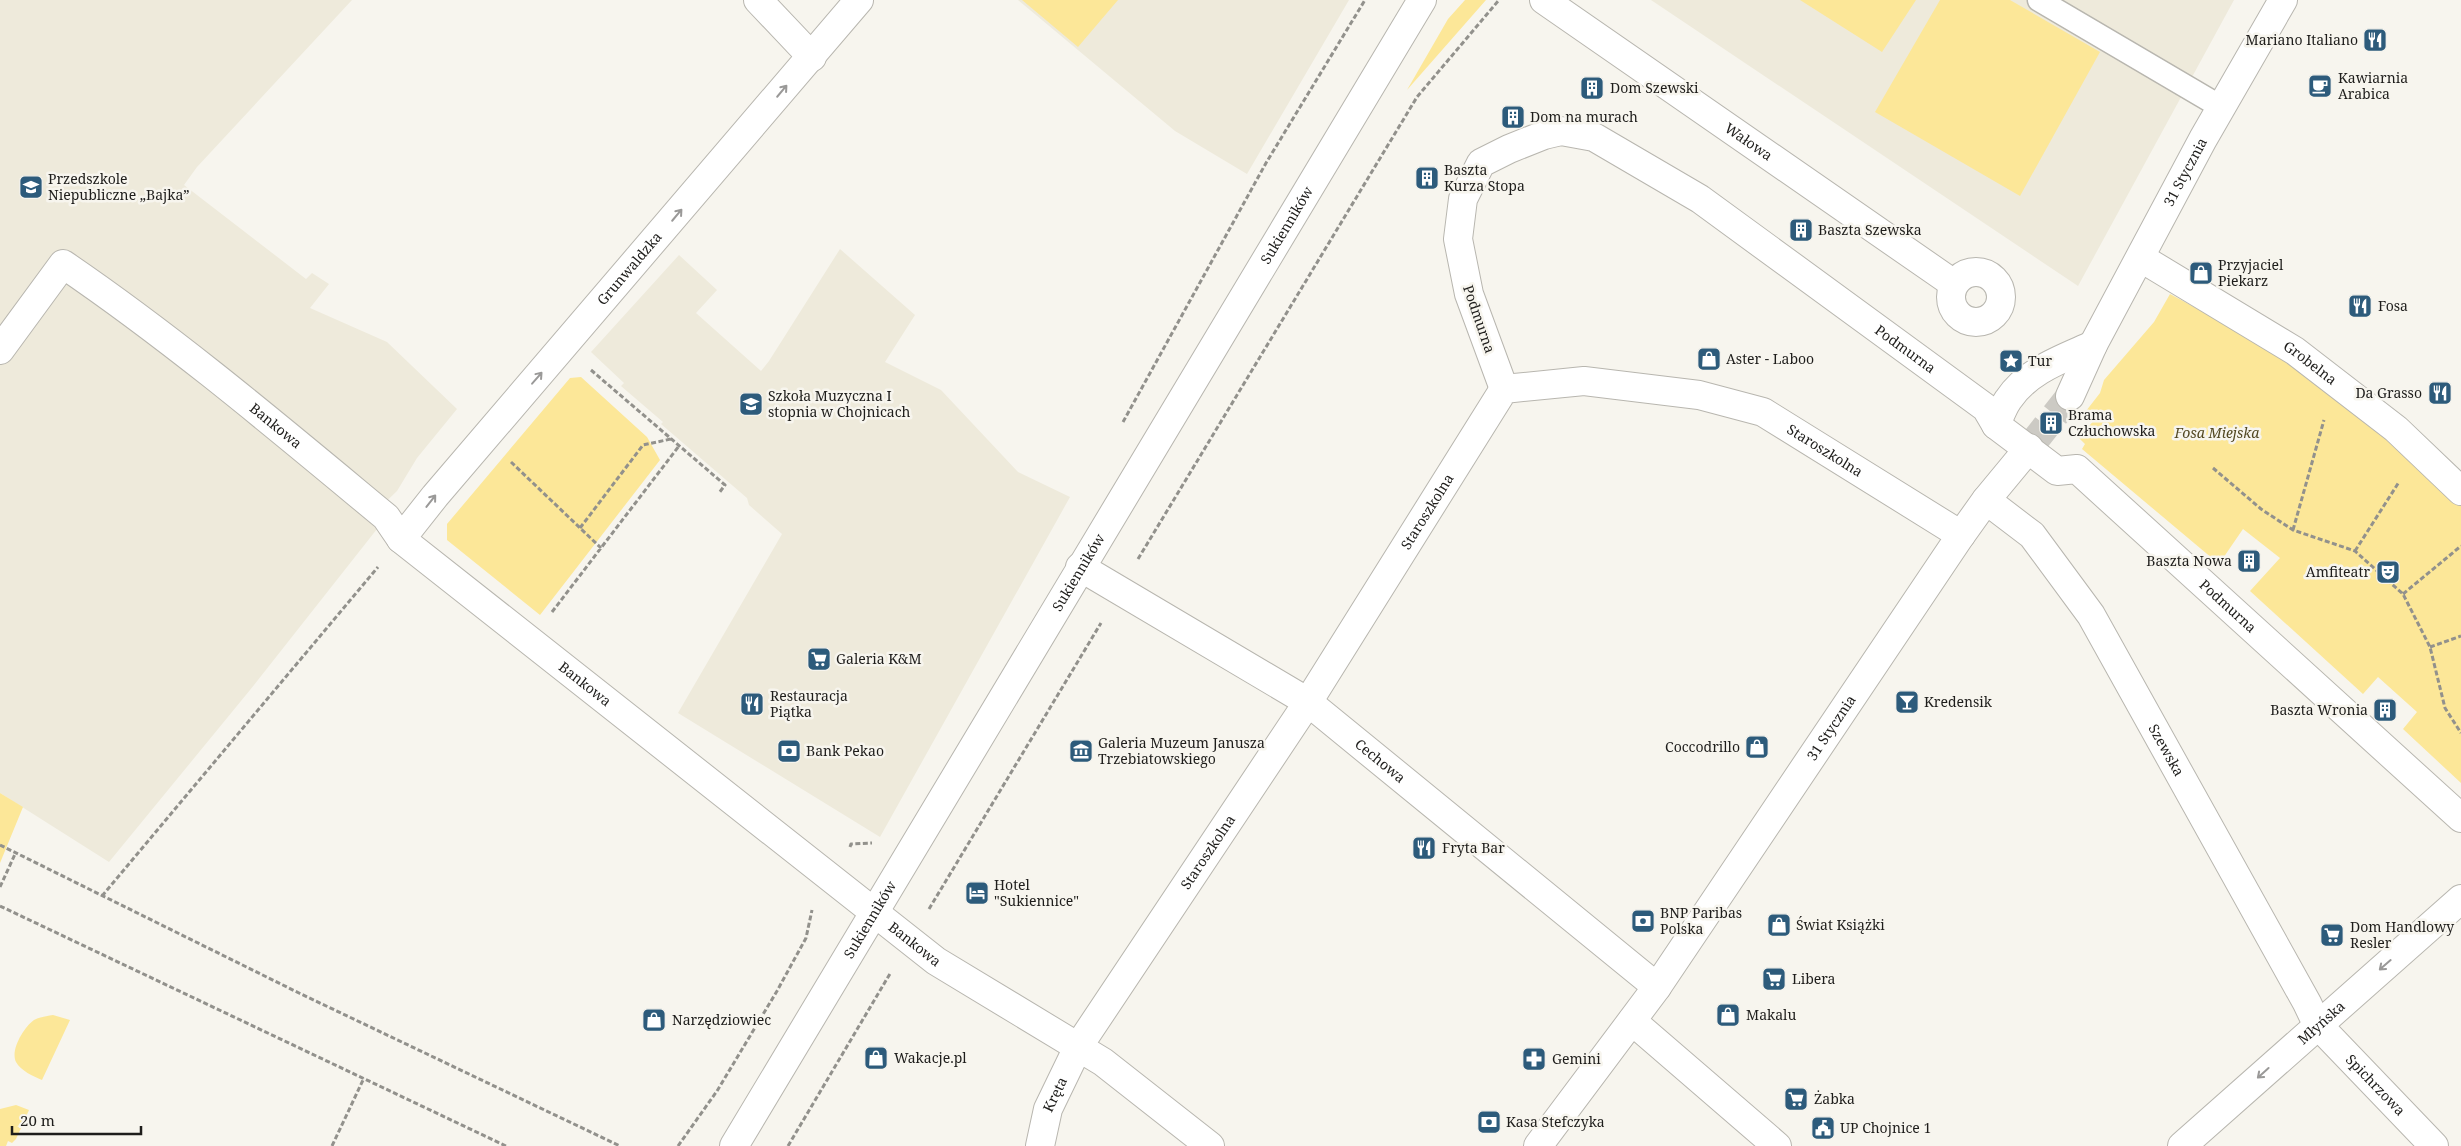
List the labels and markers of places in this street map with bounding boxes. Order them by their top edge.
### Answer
restaurant icon: Mariano Italiano [2362,27,2388,53]
place label: Mariano Italiano [2246,30,2358,49]
place label: Kawiarnia Arabica [2338,68,2408,103]
cafe icon: Kawiarnia Arabica [2307,73,2333,99]
building icon: Dom Szewski [1579,75,1605,101]
place label: Dom Szewski [1610,78,1699,97]
building icon: Dom na murach [1500,104,1526,130]
place label: Dom na murach [1530,107,1638,126]
place label: Baszta Kurza Stopa [1444,160,1525,195]
building icon: Baszta Kurza Stopa [1414,165,1440,191]
place label: Przedszkole Niepubliczne „Bajka” [48,169,190,204]
school or university icon: Przedszkole Niepubliczne „Bajka” [18,174,44,200]
building icon: Baszta Szewska [1788,217,1814,243]
place label: Baszta Szewska [1818,220,1922,239]
place label: Przyjaciel Piekarz [2218,255,2284,290]
shop icon: Przyjaciel Piekarz [2188,260,2214,286]
restaurant icon: Fosa [2347,293,2373,319]
place label: Fosa [2378,296,2408,315]
shop icon: Aster - Laboo [1696,346,1722,372]
place icon: Tur [1998,348,2024,374]
place label: Aster - Laboo [1726,349,1814,368]
place label: Tur [2028,351,2052,370]
restaurant icon: Da Grasso [2427,380,2453,406]
place label: Da Grasso [2355,383,2422,402]
place label: Szkoła Muzyczna I stopnia w Chojnicach [768,386,911,421]
school or university icon: Szkoła Muzyczna I stopnia w Chojnicach [738,391,764,417]
place label: Brama Człuchowska [2068,405,2156,440]
building icon: Brama Człuchowska [2038,410,2064,436]
building icon: Baszta Nowa [2236,548,2262,574]
place label: Baszta Nowa [2146,551,2232,570]
theatre icon: Amfiteatr [2375,559,2401,585]
place label: Amfiteatr [2306,562,2370,581]
supermarket icon: Galeria K&M [806,646,832,672]
place label: Galeria K&M [836,649,922,668]
place label: Restauracja Piątka [770,686,848,721]
bar icon: Kredensik [1894,689,1920,715]
restaurant icon: Restauracja Piątka [739,691,765,717]
place label: Kredensik [1924,692,1993,711]
building icon: Baszta Wronia [2372,697,2398,723]
place label: Baszta Wronia [2270,700,2368,719]
place label: Galeria Muzeum Janusza Trzebiatowskiego [1098,733,1265,768]
shop icon: Coccodrillo [1744,734,1770,760]
place label: Coccodrillo [1665,737,1740,756]
bank icon: Bank Pekao [776,738,802,764]
museum icon: Galeria Muzeum Janusza Trzebiatowskiego [1068,738,1094,764]
place label: Bank Pekao [806,741,884,760]
restaurant icon: Fryta Bar [1411,835,1437,861]
place label: Fryta Bar [1442,838,1505,857]
place label: Hotel "Sukiennice" [994,875,1079,910]
hotel icon: Hotel "Sukiennice" [964,880,990,906]
place label: BNP Paribas Polska [1660,903,1742,938]
bank icon: BNP Paribas Polska [1630,908,1656,934]
shop icon: Świat Książki [1766,912,1792,938]
place label: Świat Książki [1796,915,1885,934]
place label: Dom Handlowy Resler [2350,917,2454,952]
supermarket icon: Dom Handlowy Resler [2319,922,2345,948]
supermarket icon: Libera [1761,966,1787,992]
place label: Libera [1792,969,1836,988]
shop icon: Makalu [1715,1002,1741,1028]
place label: Makalu [1746,1005,1796,1024]
shop icon: Narzędziowiec [641,1007,667,1033]
place label: Narzędziowiec [672,1010,771,1029]
shop icon: Wakacje.pl [863,1045,889,1071]
pharmacy icon: Gemini [1521,1046,1547,1072]
place label: Wakacje.pl [894,1048,967,1067]
place label: Gemini [1552,1049,1601,1068]
supermarket icon: Żabka [1783,1086,1809,1112]
place label: Żabka [1814,1089,1855,1108]
bank icon: Kasa Stefczyka [1476,1109,1502,1135]
place label: Kasa Stefczyka [1506,1112,1605,1131]
public building icon: UP Chojnice 1 [1810,1115,1836,1141]
place label: UP Chojnice 1 [1840,1118,1931,1137]

